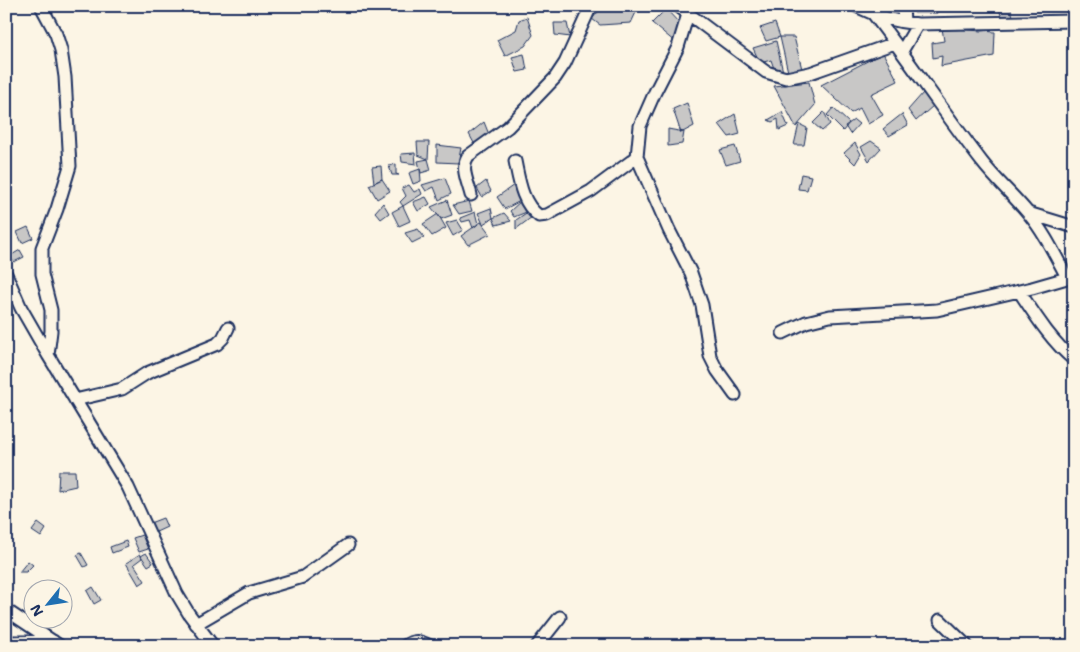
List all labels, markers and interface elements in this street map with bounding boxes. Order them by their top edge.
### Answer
north arrow [22,580,72,630]
text: N [26,601,47,620]

